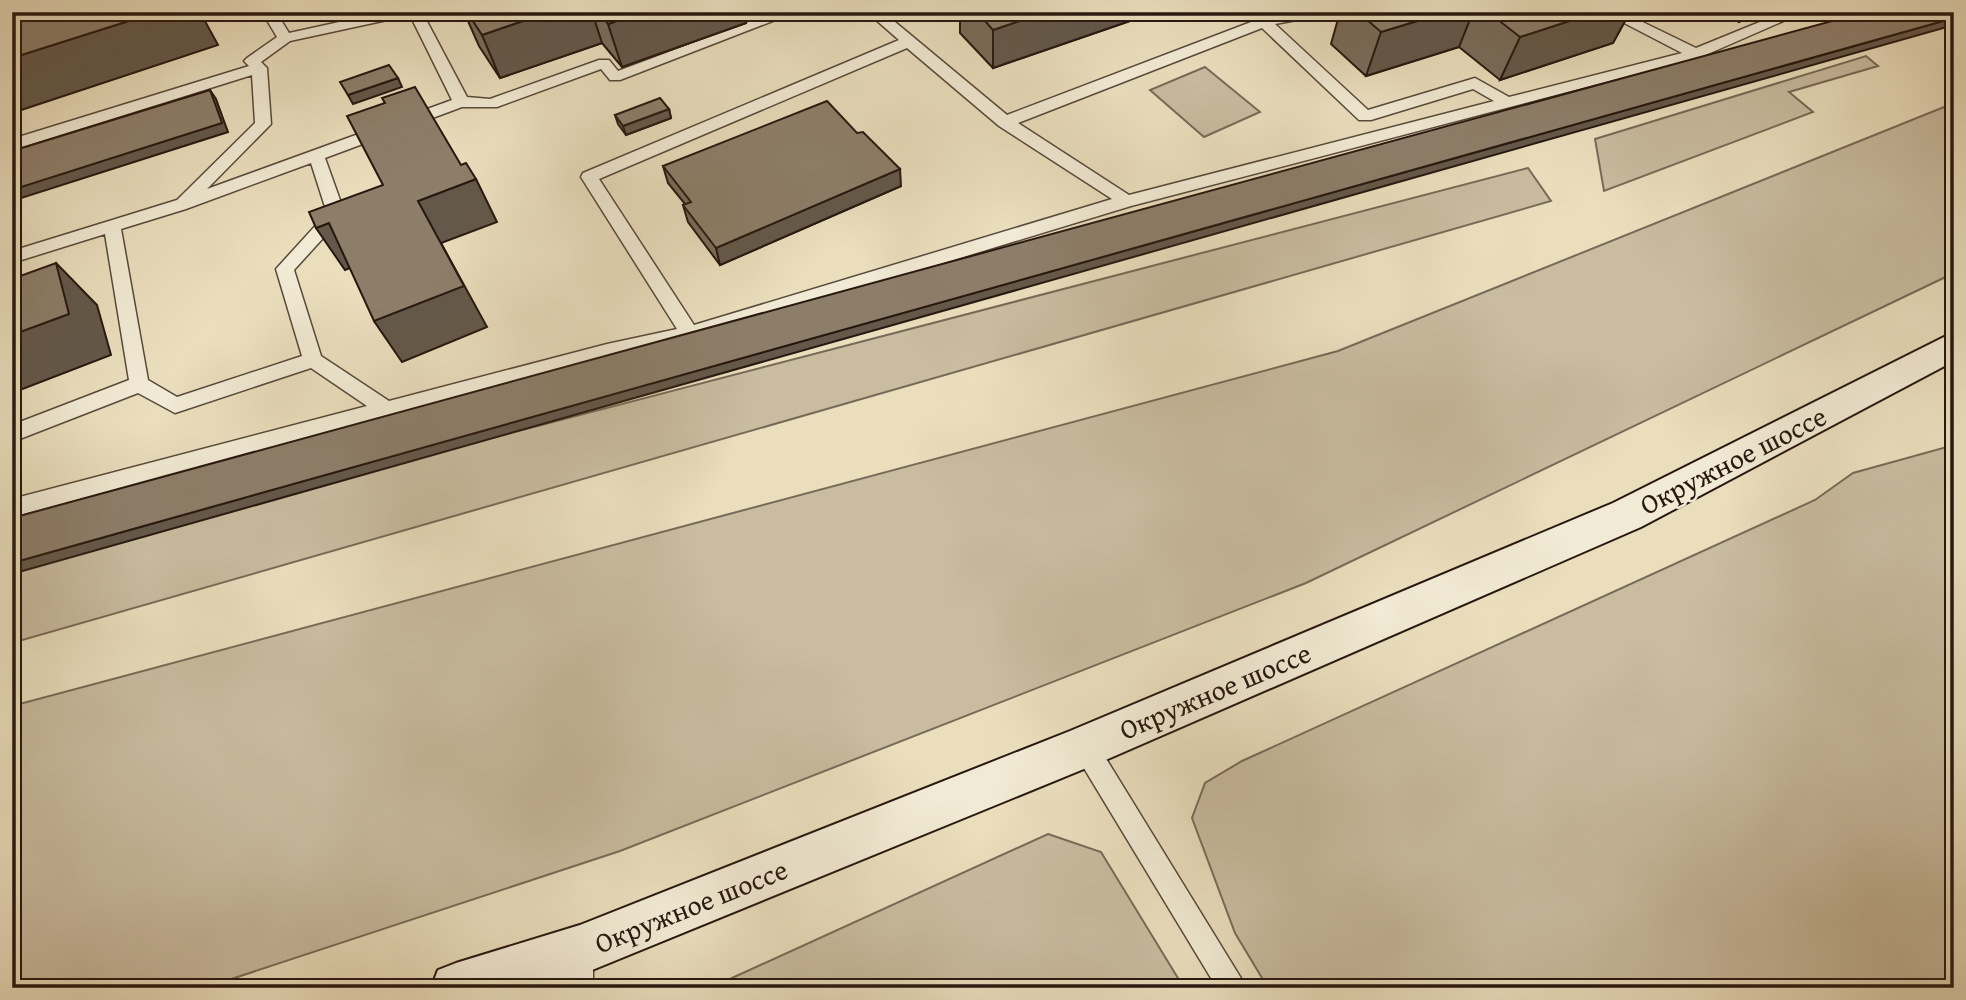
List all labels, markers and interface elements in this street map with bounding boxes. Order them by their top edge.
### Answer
street label: Окружное шоссе [1632,395,1833,524]
street label: Окружное шоссе [1113,632,1317,749]
street label: Окружное шоссе [588,848,793,963]

